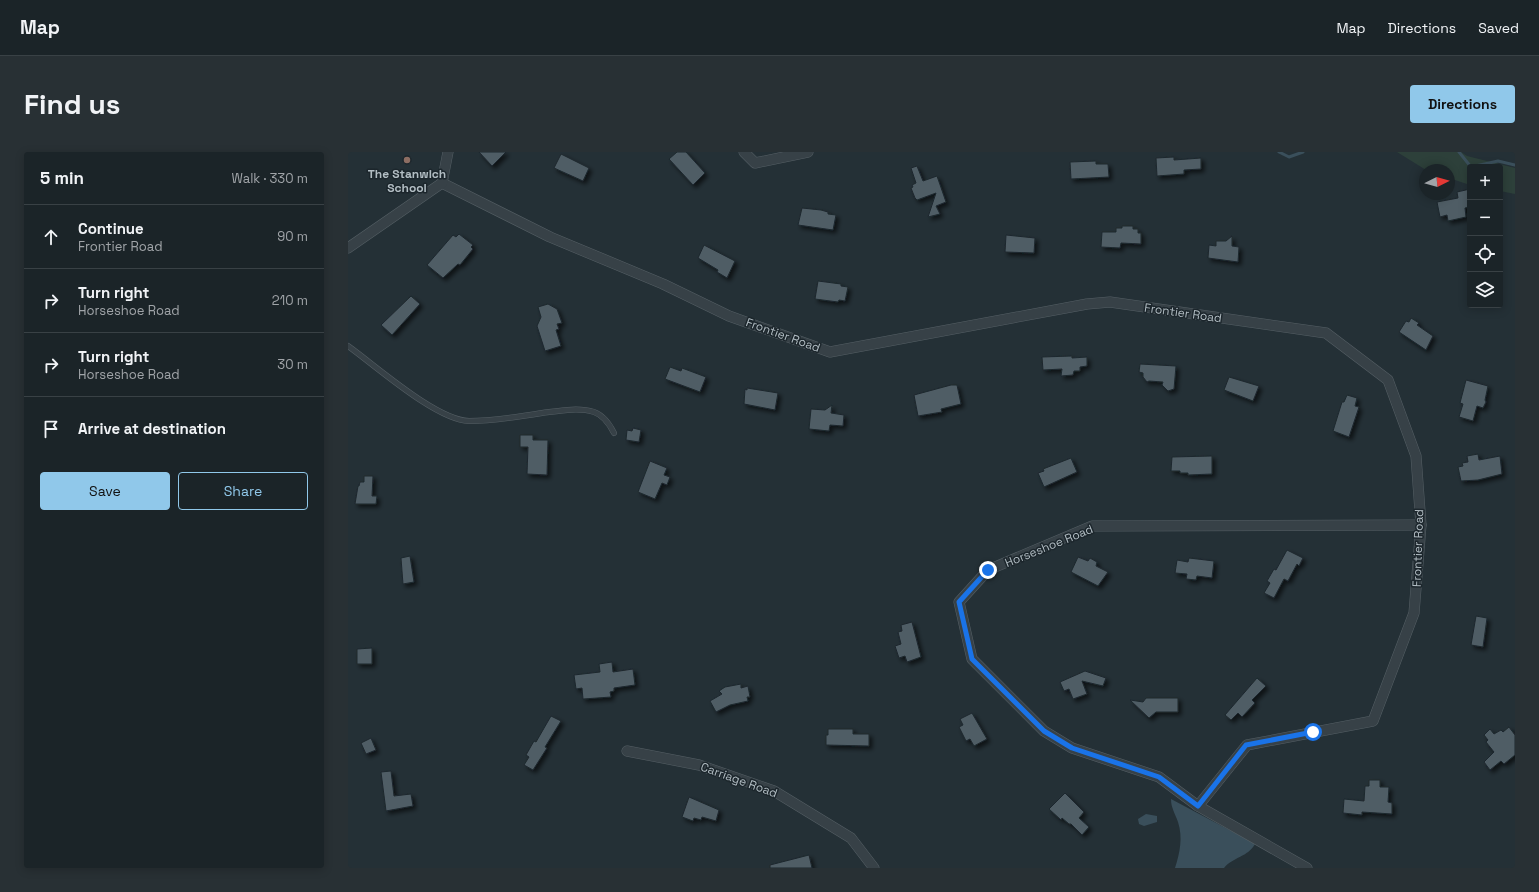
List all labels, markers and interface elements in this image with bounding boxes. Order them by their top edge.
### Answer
text: Map [20,15,60,40]
text: Map [1336,19,1366,37]
text: Directions [1388,19,1456,37]
text: Saved [1478,19,1519,37]
button: Directions [1410,85,1515,123]
text: Find us [24,86,121,122]
marker: The Stanwich School [402,155,412,165]
north arrow [1419,164,1455,200]
map controls [1467,164,1503,308]
button: + [1467,164,1503,200]
place label: The Stanwich School [368,166,446,196]
text: 5 min [40,167,84,189]
text: Walk · 330 m [231,170,308,187]
button: − [1467,200,1503,236]
text: Continue [78,219,144,238]
icon: ahead [40,226,62,248]
text: 90 m [277,228,308,245]
button: locate [1467,236,1503,272]
text: Frontier Road [78,238,163,255]
button: layers [1467,272,1503,308]
text: Turn right [78,283,149,302]
icon: right [40,290,62,312]
text: 210 m [272,292,308,309]
street label: Frontier Road [1143,300,1223,326]
text: Horseshoe Road [78,302,180,319]
street label: Frontier Road [744,314,822,356]
text: Turn right [78,347,149,366]
icon: right [40,354,62,376]
text: 30 m [277,356,308,373]
text: Horseshoe Road [78,366,180,383]
icon: arrive [40,418,62,440]
text: Arrive at destination [78,419,226,438]
button: Save [40,472,170,510]
button: Share [178,472,308,510]
street label: Frontier Road [1409,509,1427,587]
street label: Horseshoe Road [1002,521,1096,571]
route end [979,561,997,579]
route start [1304,723,1322,741]
street label: Carriage Road [698,759,780,801]

